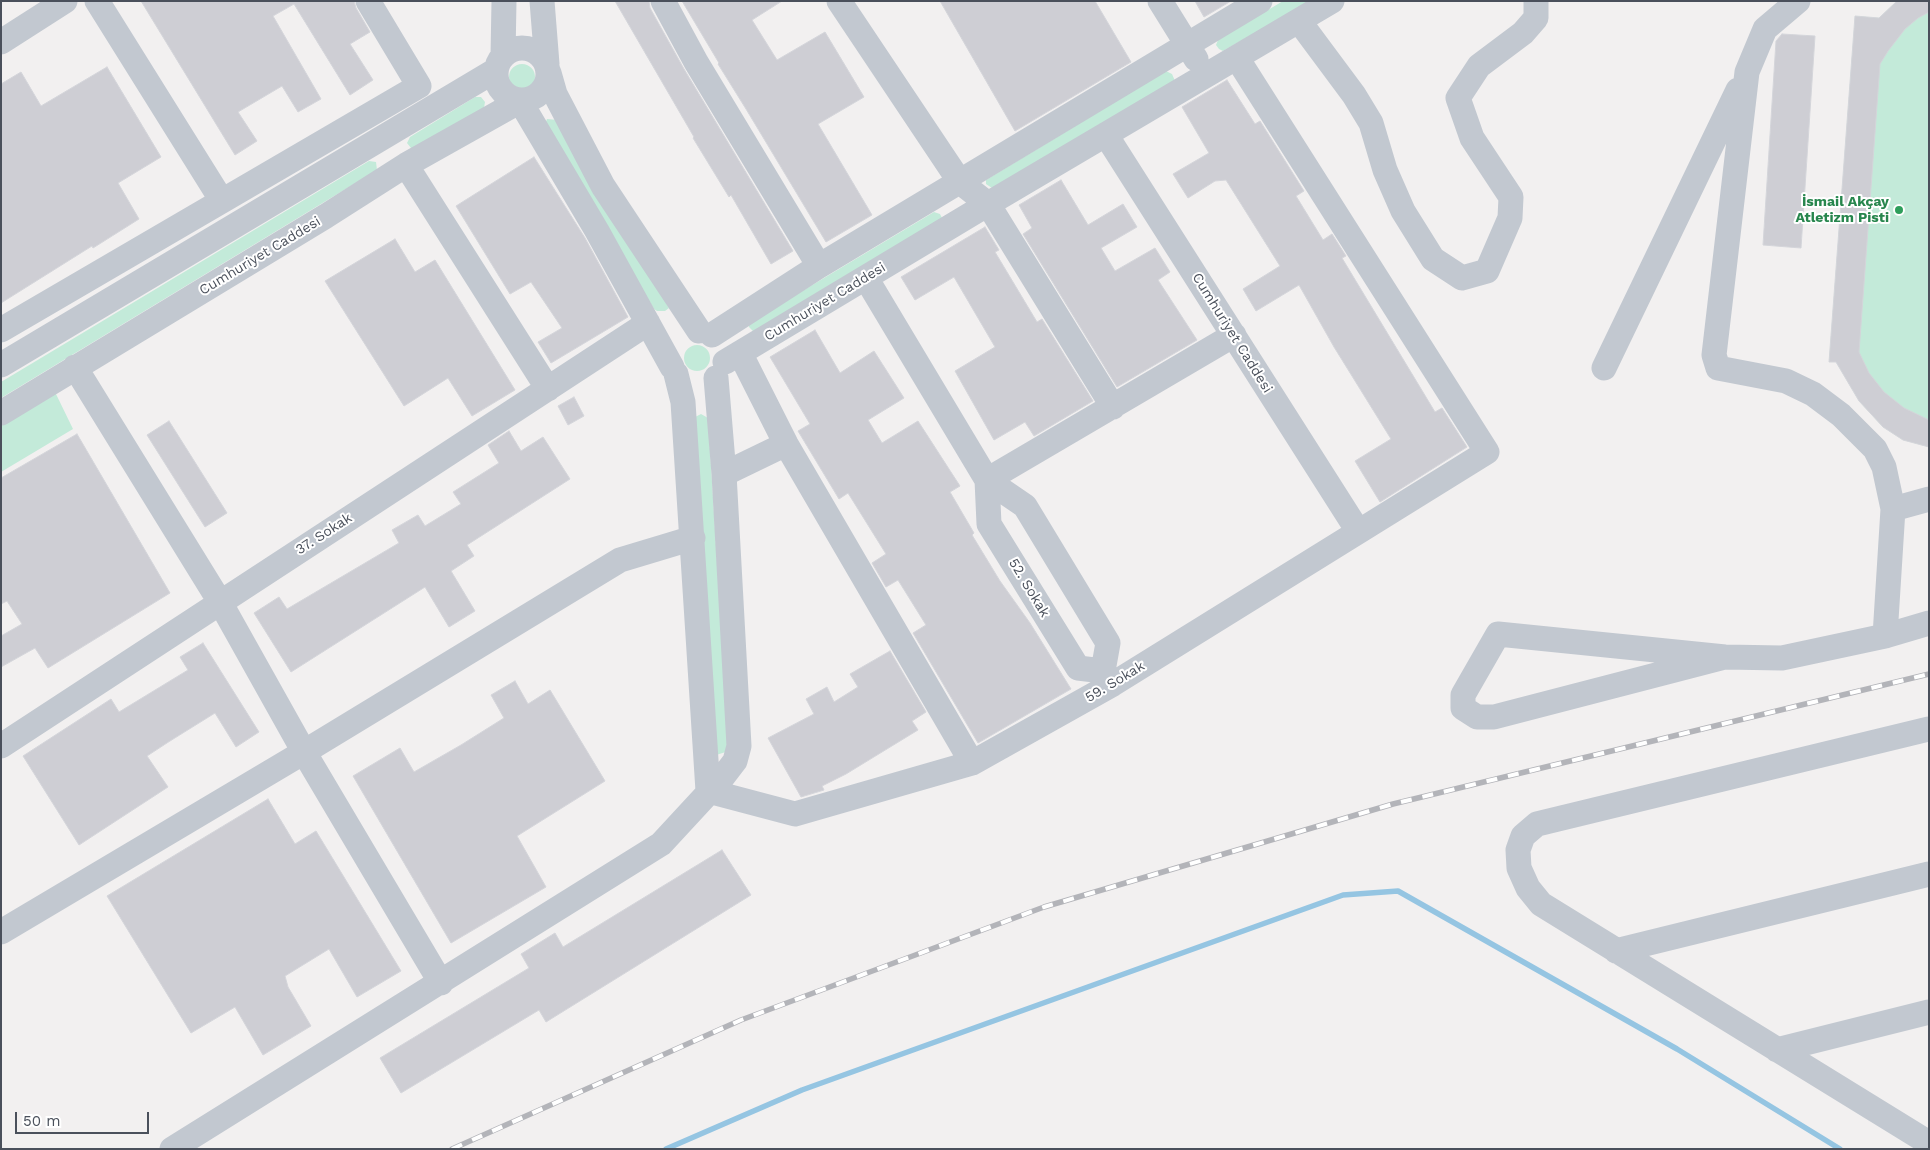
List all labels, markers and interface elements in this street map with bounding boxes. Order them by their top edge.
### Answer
place label: İsmail Akçay Atletizm Pisti [1795,194,1889,226]
marker: İsmail Akçay Atletizm Pisti [1893,204,1905,216]
street label: Cumhuriyet Caddesi [196,213,324,299]
street label: Cumhuriyet Caddesi [761,259,889,345]
street label: Cumhuriyet Caddesi [1188,270,1276,396]
street label: 37. Sokak [293,510,355,558]
street label: 52. Sokak [1005,555,1053,621]
street label: 59. Sokak [1082,658,1148,706]
scale bar [18,1102,151,1134]
text: 50 m [23,1112,60,1130]

